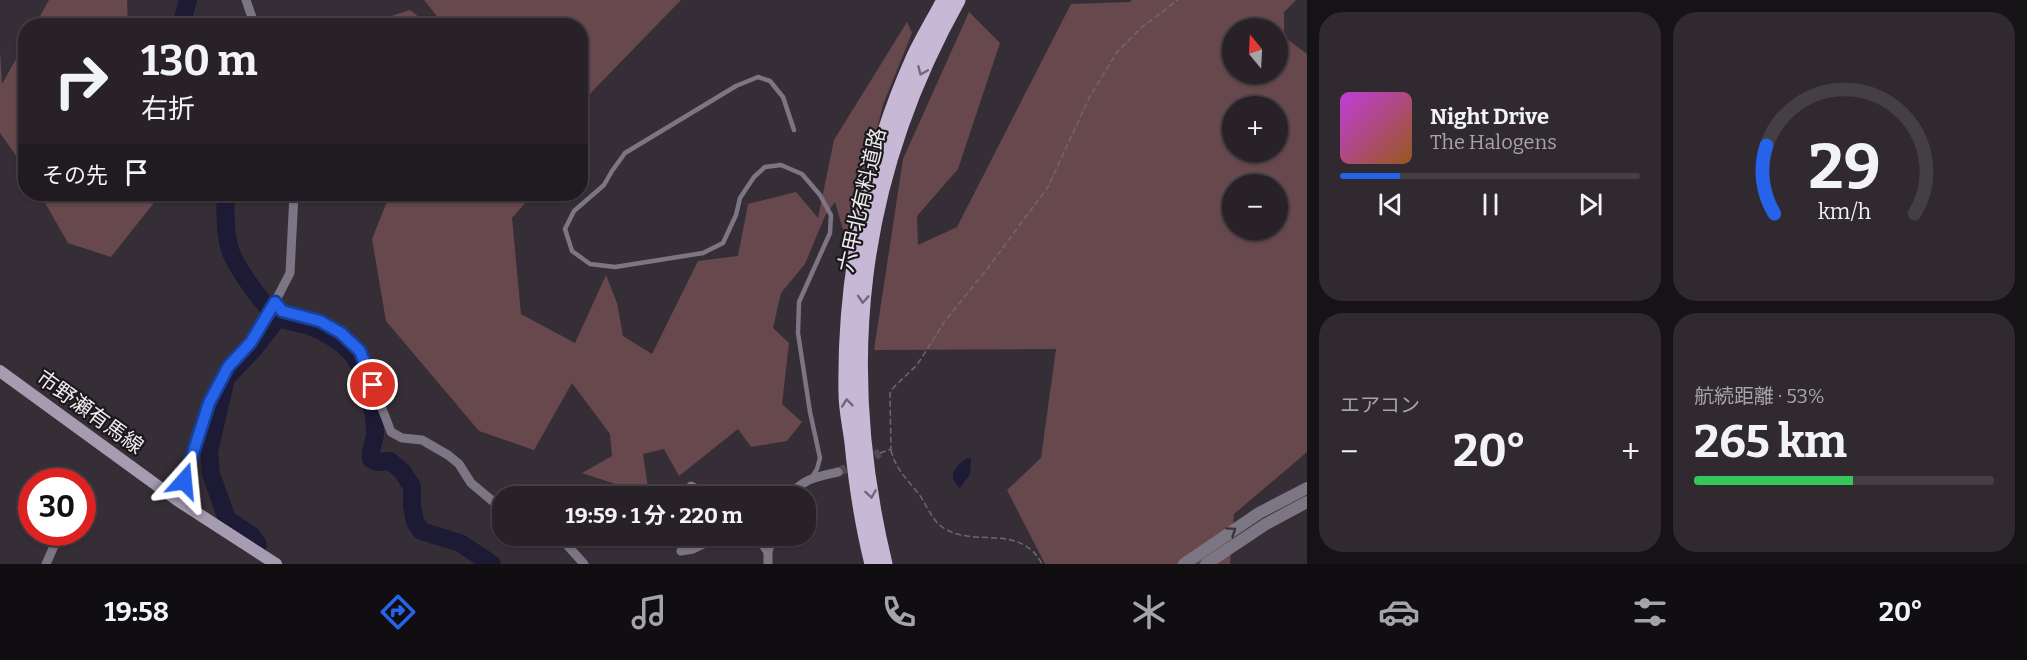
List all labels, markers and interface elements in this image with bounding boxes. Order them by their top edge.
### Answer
north arrow [1222,18,1288,84]
map controls [1222,18,1288,240]
text: 130 m [141,36,258,86]
icon: right [42,42,120,120]
one-way arrow [917,65,929,76]
text: 右折 [141,93,195,125]
button: + [1222,96,1288,162]
text: Night Drive [1430,103,1549,130]
street label: 六甲北有料道路 [833,125,891,275]
text: The Halogens [1430,130,1557,154]
text: 29 [1808,130,1880,205]
icon: arrive [120,156,153,189]
text: その先 [42,162,108,189]
button: − [1222,174,1288,240]
icon: previous [1374,188,1407,221]
icon: pause [1474,188,1507,221]
icon: next [1574,188,1607,221]
text: km/h [1817,199,1871,225]
one-way arrow [857,295,870,304]
pin [347,359,398,410]
street label: 市野瀬有馬線 [31,364,149,460]
icon: arrive [356,368,389,401]
text: 航続距離 · 53% [1694,384,1825,408]
text: エアコン [1340,393,1420,417]
one-way arrow [841,398,854,407]
text: 265 km [1694,415,1847,469]
text: 20° [1453,424,1526,478]
text: − [1340,432,1358,472]
text: + [1621,432,1640,472]
position arrow [152,449,216,513]
speed limit sign: 30 [18,468,96,546]
one-way arrow [864,489,876,498]
text: 19:59 · 1 分 · 220 m [565,502,743,529]
one-way arrow [1226,527,1237,538]
icon: directions [377,591,419,633]
icon: music [628,591,670,633]
icon: phone [878,591,920,633]
icon: climate [1128,591,1170,633]
icon: car [1378,591,1420,633]
icon: filters [1629,591,1671,633]
text: 19:58 [104,596,169,628]
text: 20° [1879,596,1923,628]

